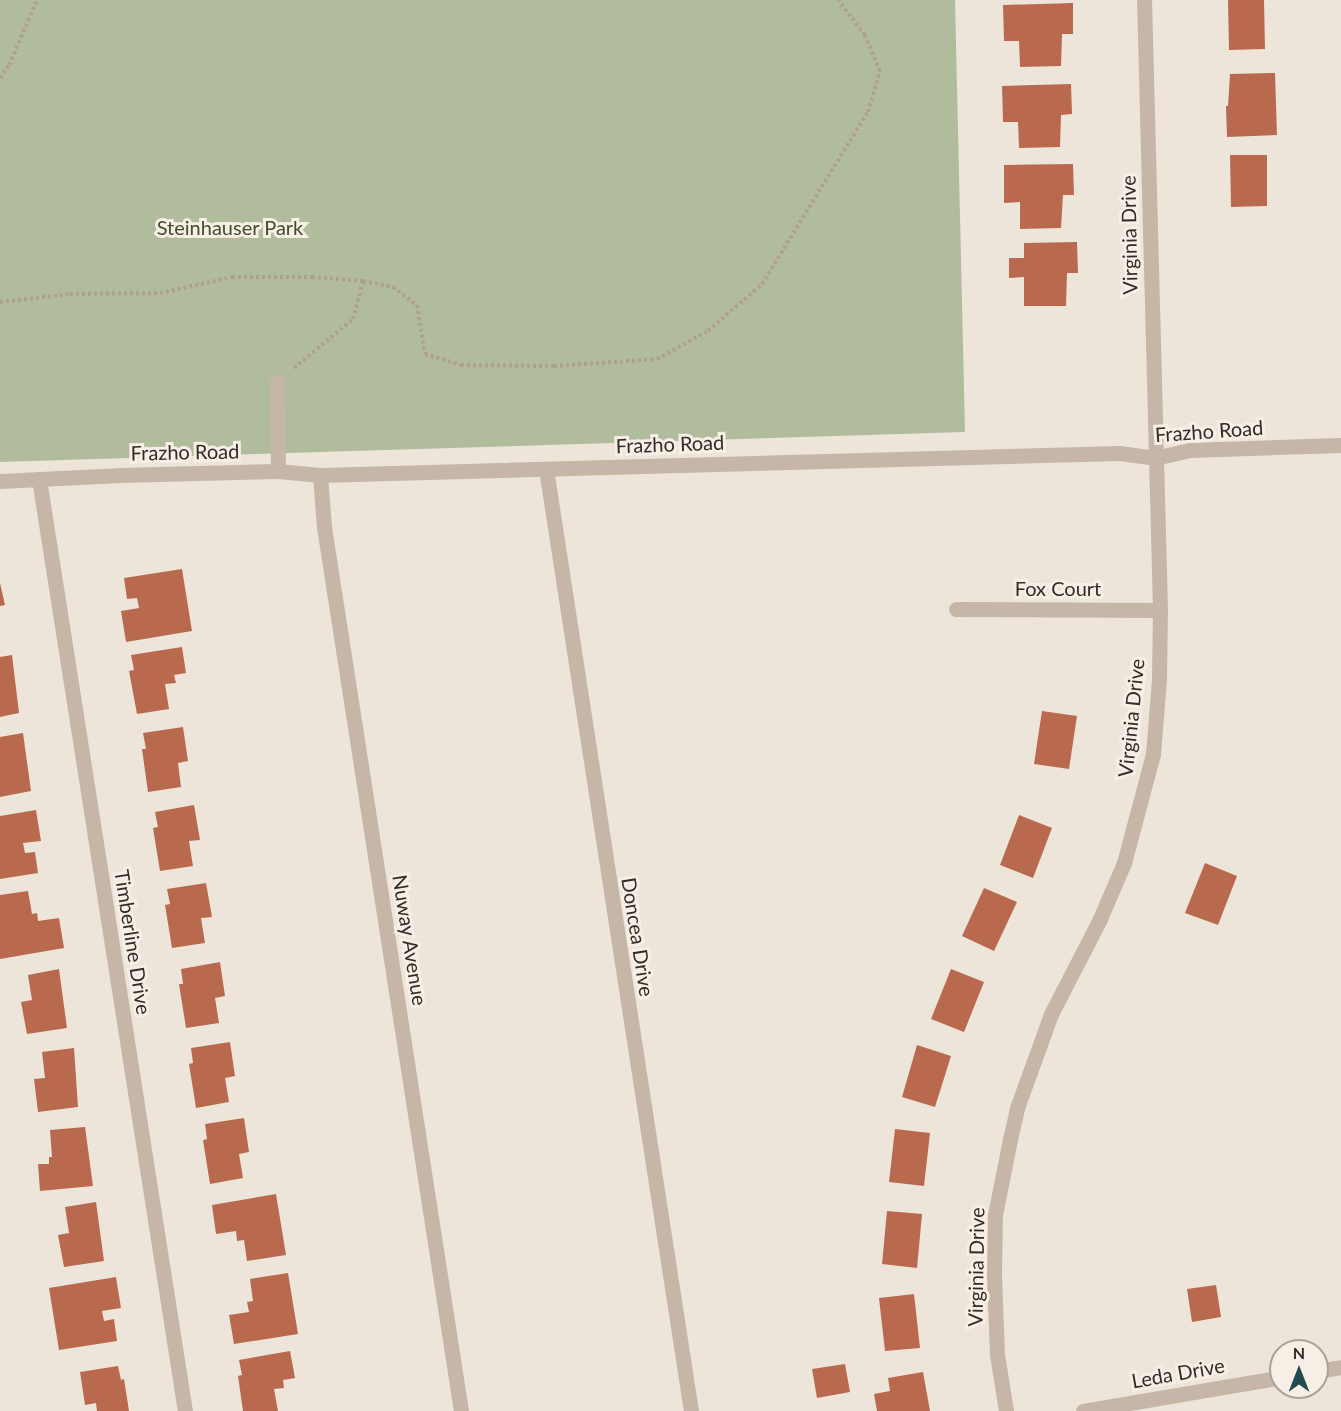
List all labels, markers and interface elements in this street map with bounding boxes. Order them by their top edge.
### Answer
street label: Virginia Drive [1116,175,1142,295]
park label: Steinhauser Park [157,215,303,239]
street label: Frazho Road [1154,415,1264,447]
street label: Frazho Road [615,430,725,458]
street label: Frazho Road [131,439,239,465]
street label: Fox Court [1015,576,1101,600]
street label: Virginia Drive [1113,657,1149,779]
street label: Timberline Drive [110,868,156,1016]
street label: Nuway Avenue [388,872,432,1008]
street label: Doncea Drive [617,876,659,998]
street label: Virginia Drive [963,1207,989,1327]
north arrow [1269,1339,1329,1399]
text: N [1293,1343,1305,1362]
street label: Leda Drive [1130,1353,1226,1393]

